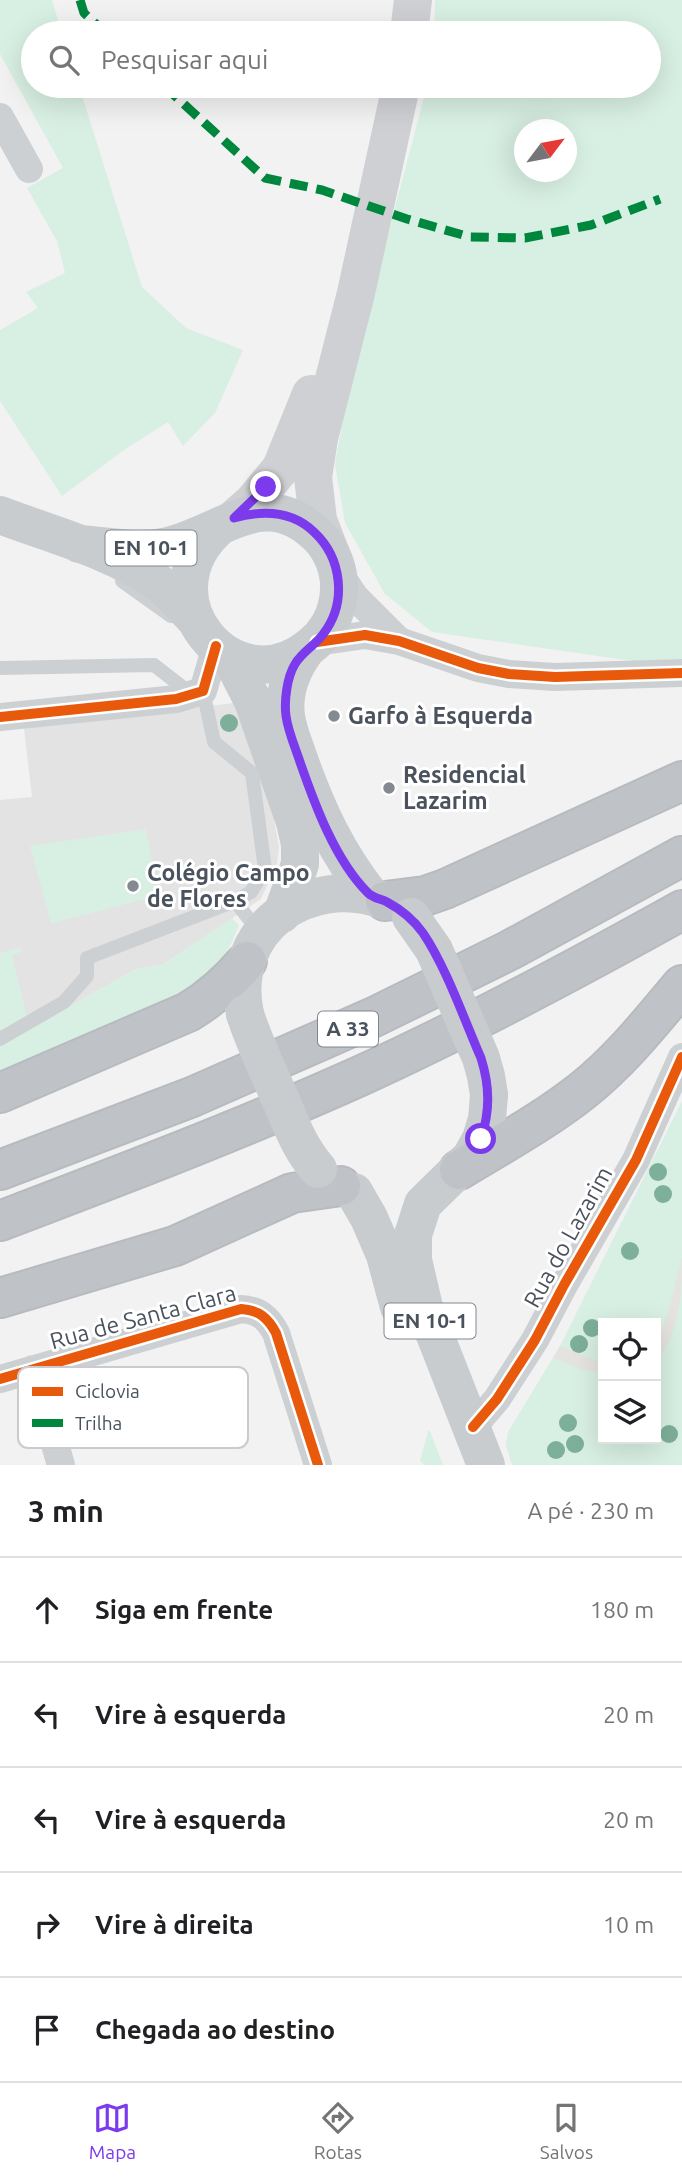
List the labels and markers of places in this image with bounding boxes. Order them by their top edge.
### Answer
place label: Garfo à Esquerda [348,703,533,728]
marker: Garfo à Esquerda [326,708,342,724]
place label: Residencial Lazarim [403,762,526,813]
marker: Residencial Lazarim [381,780,397,796]
place label: Colégio Campo de Flores [147,860,310,911]
marker: Colégio Campo de Flores [125,878,141,894]

